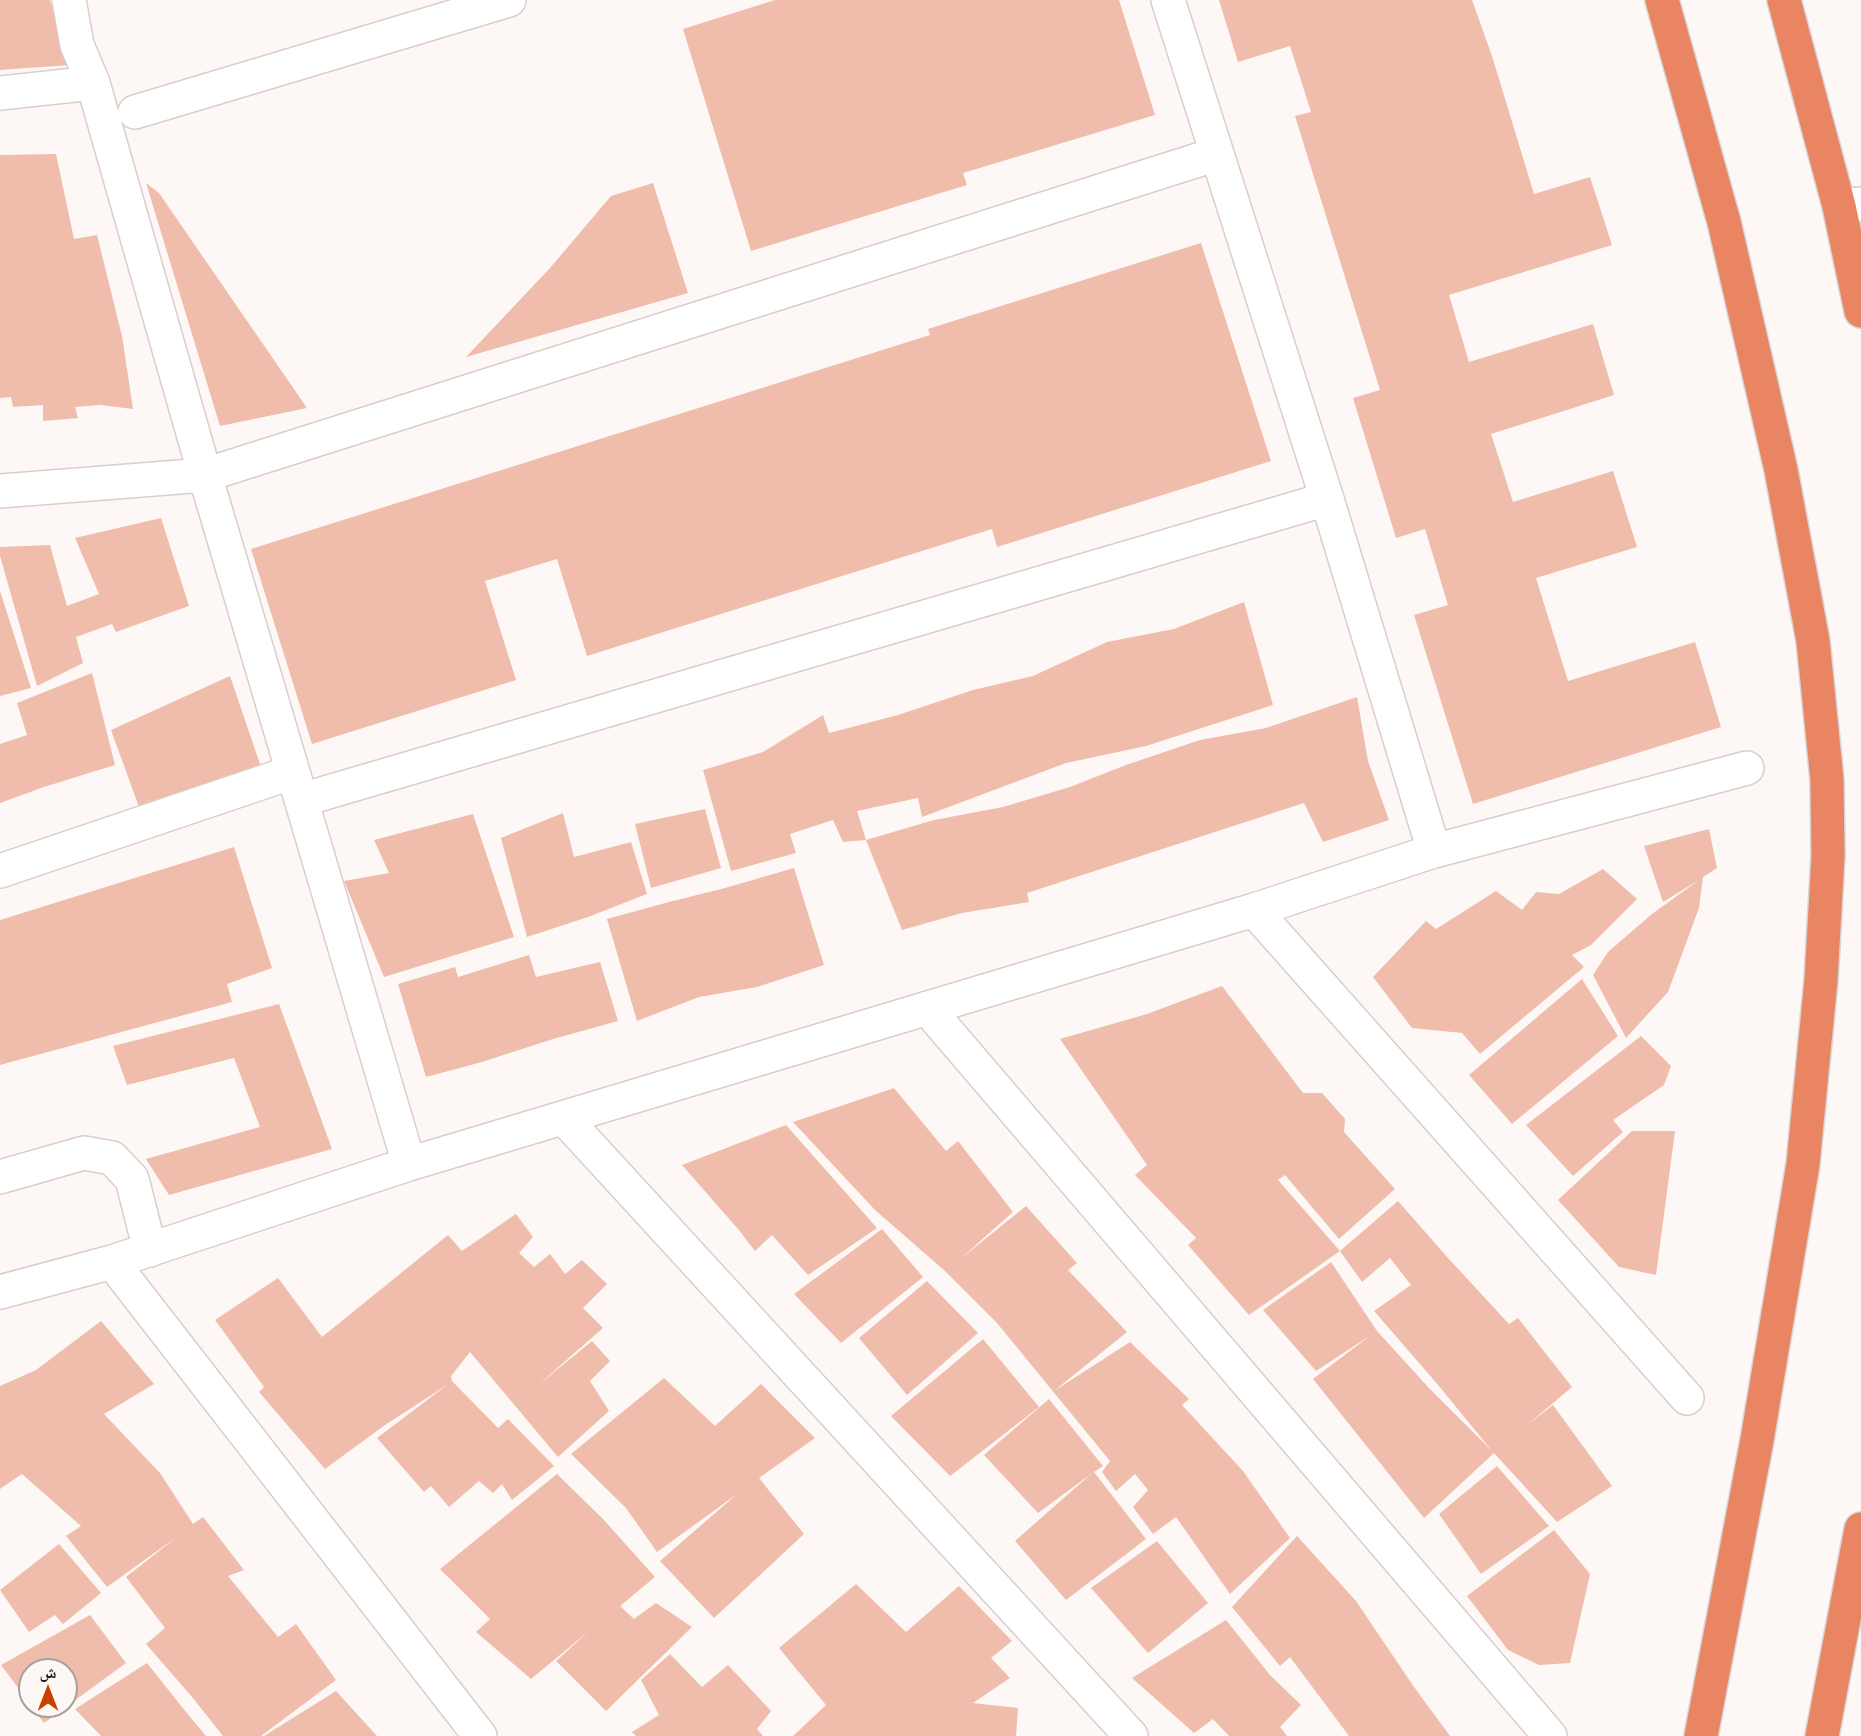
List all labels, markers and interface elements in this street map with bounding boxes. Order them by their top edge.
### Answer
north arrow [18,1658,78,1718]
text: ش [40,1662,56,1682]

